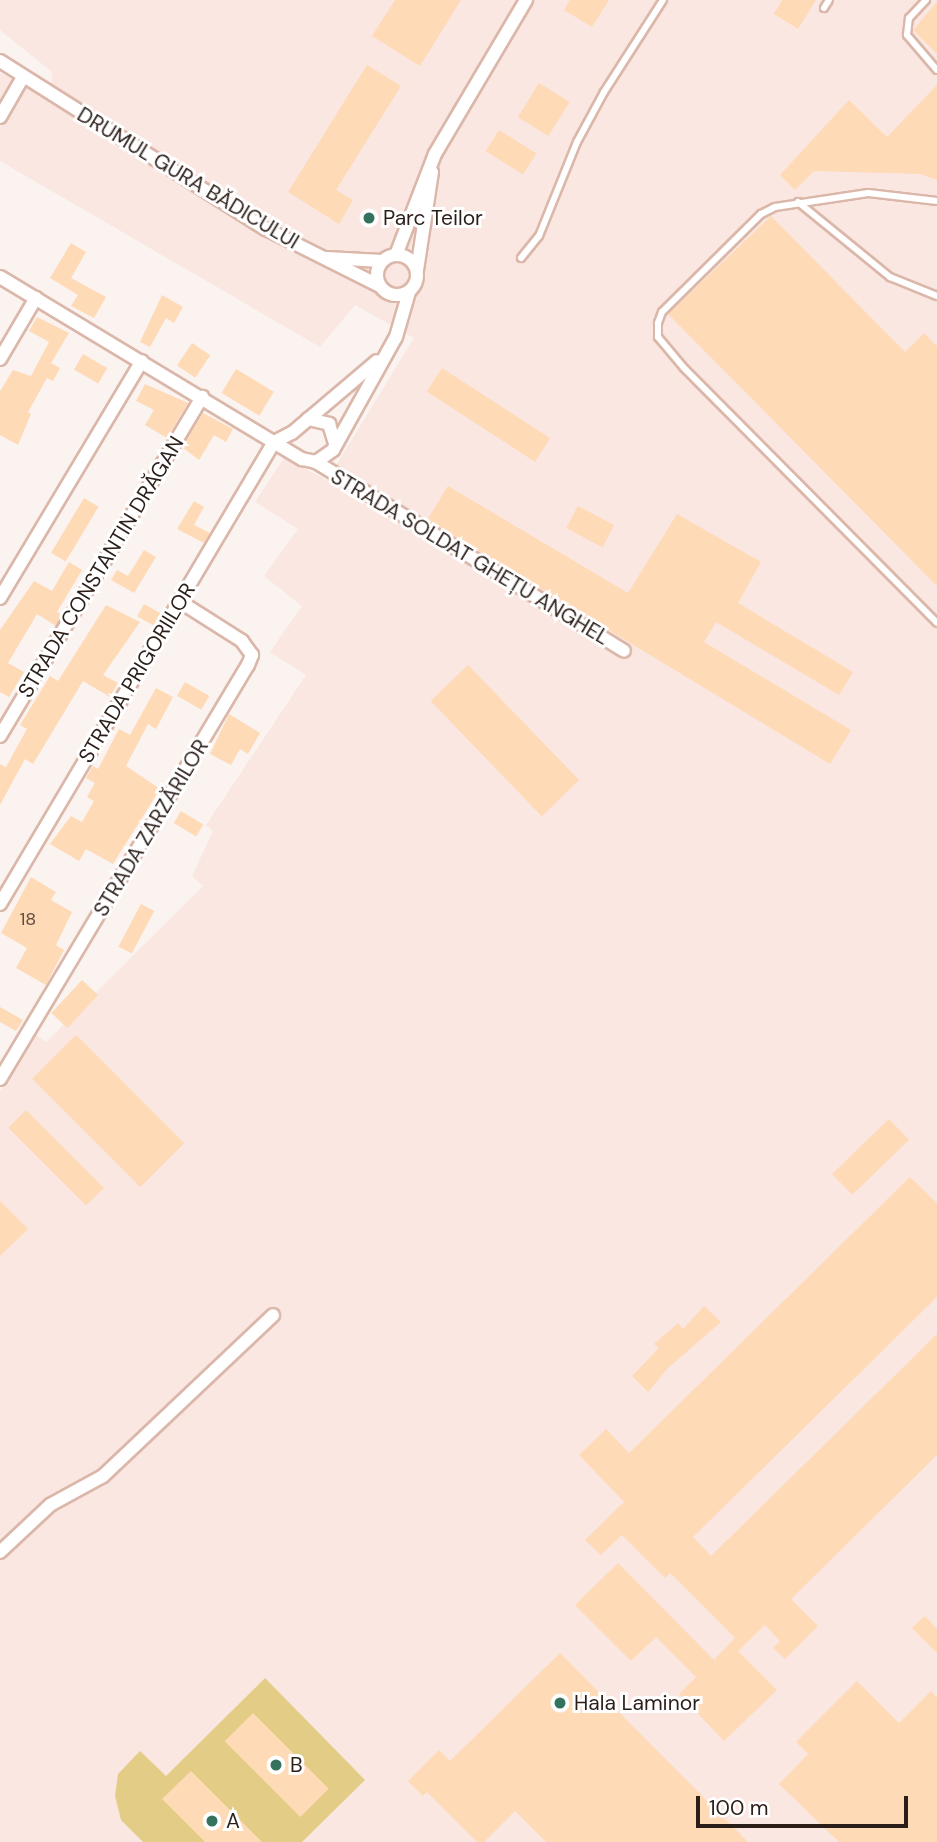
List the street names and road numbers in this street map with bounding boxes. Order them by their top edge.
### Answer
street label: DRUMUL GURA BĂDICULUI [73,102,303,254]
street label: STRADA CONSTANTIN DRĂGAN [13,432,189,702]
street label: STRADA SOLDAT GHEȚU ANGHEL [326,464,614,650]
street label: STRADA PRIGORIILOR [73,578,201,768]
street label: STRADA ZARZĂRILOR [88,735,214,921]

